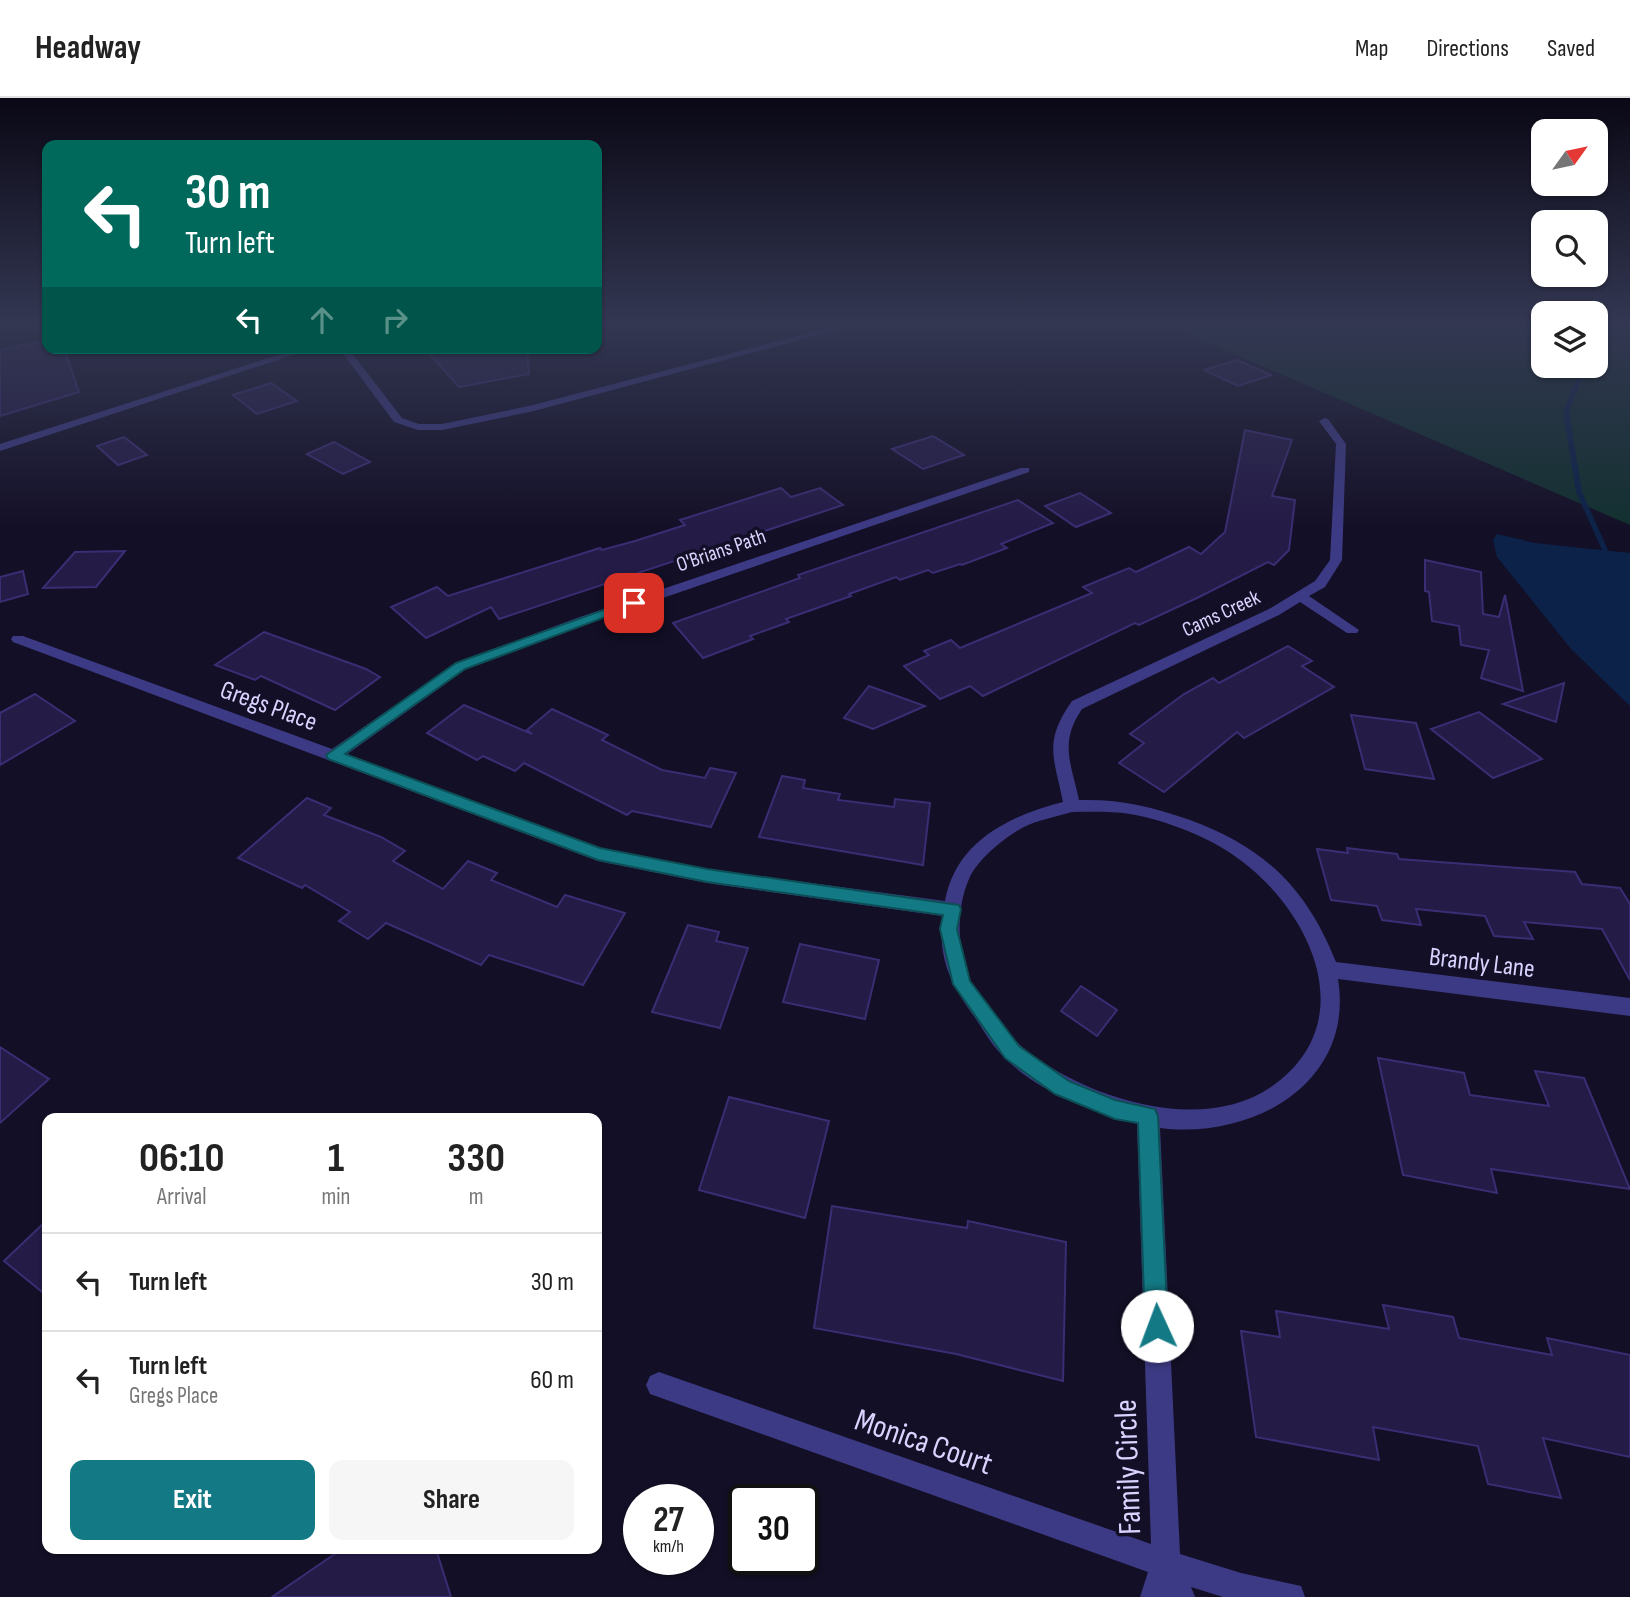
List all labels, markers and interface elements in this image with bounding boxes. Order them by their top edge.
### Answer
text: Headway [35,28,141,68]
text: Map [1355,34,1388,63]
text: Directions [1426,34,1509,63]
text: Saved [1547,34,1595,63]
north arrow [1531,119,1608,196]
map controls [1531,119,1608,378]
text: 30 m [185,164,270,223]
icon: left [70,168,161,259]
button: search [1531,210,1608,287]
text: Turn left [185,224,275,263]
icon: left [230,301,268,339]
icon: ahead [303,301,341,339]
icon: right [376,301,414,339]
button: layers [1531,301,1608,378]
street label: O'Brians Path [673,524,769,577]
pin [604,573,664,633]
icon: arrive [615,584,653,622]
street label: Cams Creek [1178,585,1264,642]
street label: Gregs Place [216,675,321,738]
street label: Brandy Lane [1427,942,1536,985]
text: 06:10 [139,1133,225,1184]
text: 1 [328,1133,344,1184]
text: 330 [447,1133,505,1184]
text: Arrival [157,1183,206,1211]
text: min [322,1183,350,1211]
text: m [469,1183,484,1211]
icon: left [70,1263,108,1301]
text: Turn left [129,1267,207,1298]
text: 30 m [531,1267,574,1298]
position arrow [1120,1289,1194,1363]
text: Turn left [129,1351,207,1382]
icon: left [70,1361,108,1399]
text: 60 m [530,1365,574,1396]
text: Gregs Place [129,1382,218,1410]
street label: Family Circle [1107,1399,1150,1535]
street label: Monica Court [850,1401,997,1484]
button: Exit [70,1460,315,1540]
button: Share [329,1460,574,1540]
speed limit sign: 30 [728,1484,819,1575]
text: 27 [653,1499,684,1542]
text: km/h [653,1536,684,1557]

